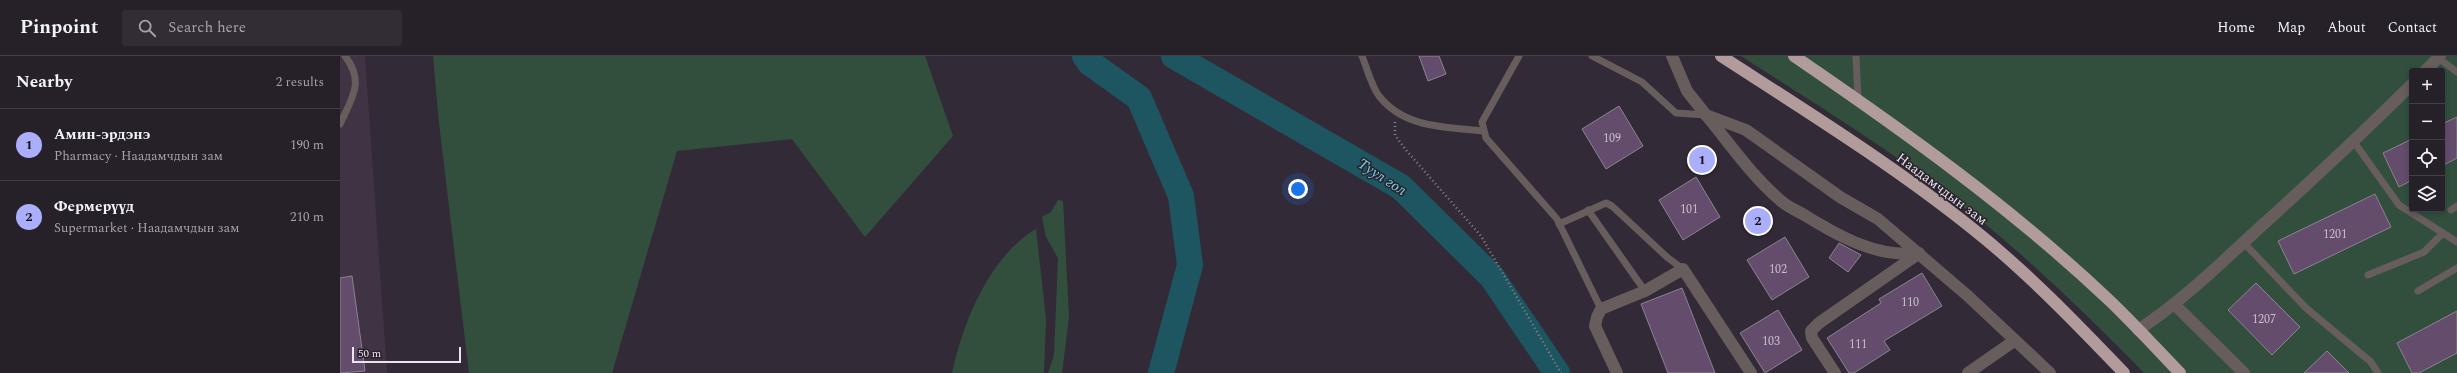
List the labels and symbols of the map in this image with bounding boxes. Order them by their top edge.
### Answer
house number: 109 [1603,129,1621,148]
pin: 1 [1689,145,1715,175]
street label: Наадамчдын зам [1892,148,1992,231]
water label: Туул гол [1353,153,1412,202]
your location [1288,179,1308,199]
house number: 101 [1680,200,1698,219]
pin: 2 [1745,206,1771,236]
house number: 1201 [2323,225,2347,244]
house number: 102 [1769,260,1787,279]
house number: 110 [1901,293,1919,312]
house number: 1207 [2252,310,2276,329]
house number: 103 [1762,332,1780,351]
house number: 111 [1849,335,1867,354]
scale bar [352,345,461,364]

